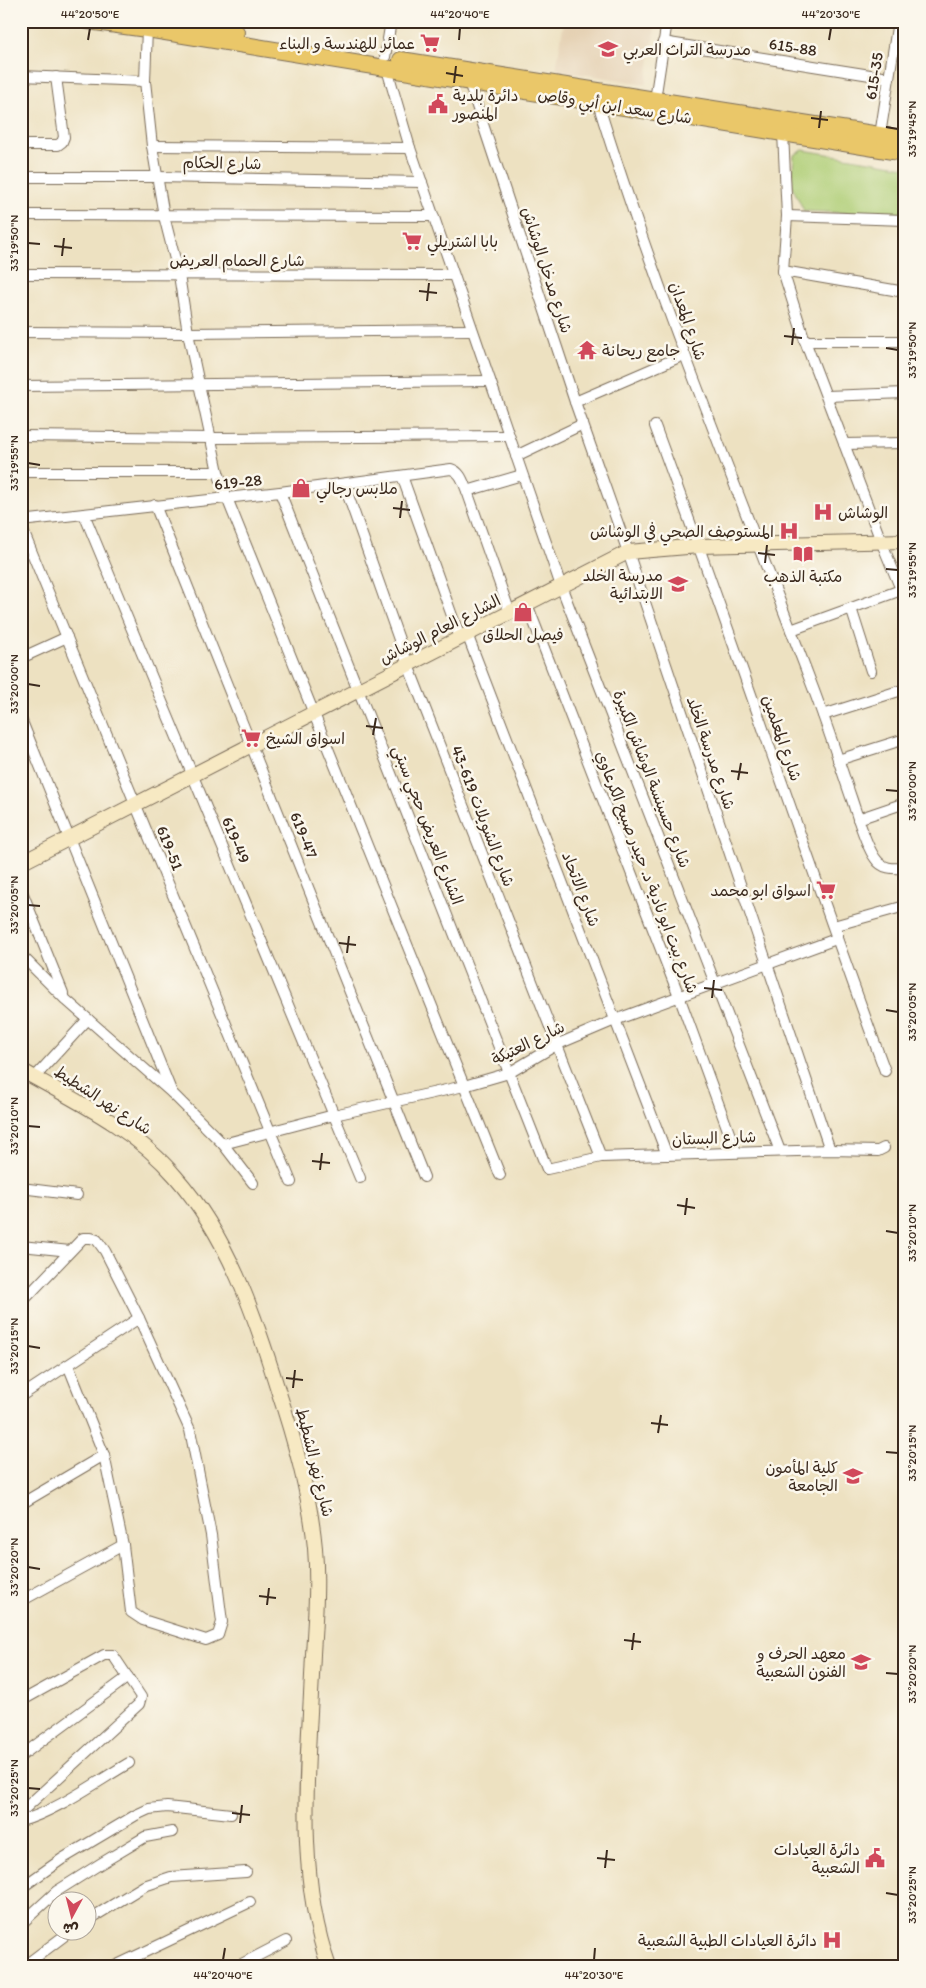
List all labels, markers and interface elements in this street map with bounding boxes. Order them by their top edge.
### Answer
text: 44°20'50"E [61,7,120,21]
text: 44°20'40"E [430,7,490,21]
text: 44°20'30"E [802,7,861,21]
supermarket icon: عمائر للهندسة و البناء [419,32,441,54]
place label: عمائر للهندسة و البناء [279,34,415,53]
street label: 615-88 [768,34,819,60]
school or university icon: مدرسة التراث العربي [597,38,619,60]
place label: مدرسة التراث العربي [623,40,751,64]
street label: 615-35 [861,51,887,101]
street label: شارع سعد ابن أبي وقاص [536,84,693,133]
place label: دائرة بلدية المنصور [451,86,518,124]
public building icon: دائرة بلدية المنصور [427,93,449,115]
text: 33°19'45"N [905,101,919,157]
street label: شارع الحكام [182,153,262,176]
street label: شارع مدخل الوشاش [516,204,576,336]
text: 33°19'50"N [7,215,21,271]
supermarket icon: بابا اشتريلي [401,230,423,252]
place label: بابا اشتريلي [427,232,498,256]
street label: شارع الحمام العريض [169,251,305,273]
street label: شارع المعدان [664,279,710,363]
text: 33°19'50"N [905,322,919,378]
temple icon: جامع ريحانة [576,339,598,361]
place label: جامع ريحانة [602,341,680,362]
text: 33°19'55"N [7,435,21,491]
street label: 619-28 [213,470,263,494]
shop icon: ملابس رجالي [290,477,312,499]
place label: ملابس رجالي [316,479,398,503]
hospital icon: الوشاش [812,501,834,523]
place label: الوشاش [838,503,888,523]
hospital icon: المستوصف الصحي في الوشاش [778,520,800,542]
place label: المستوصف الصحي في الوشاش [590,522,774,546]
text: 33°19'55"N [905,542,919,598]
library icon: مكتبة الذهب [792,543,814,565]
place label: مدرسة الخلد الابتدائية [583,566,663,603]
place label: مكتبة الذهب [764,567,842,586]
school or university icon: مدرسة الخلد الابتدائية [667,573,689,595]
street label: الشارع العام الوشاش [376,590,505,670]
shop icon: فيصل الحلاق [512,601,534,623]
place label: فيصل الحلاق [482,625,564,644]
text: 33°20'00"N [7,654,21,714]
street label: شارع حسينسة الوشاش الكبيرة [607,687,695,871]
street label: شارع المعلمين [757,692,806,784]
street label: شارع مدرسة الخلد [681,694,739,813]
supermarket icon: اسواق الشيخ [240,727,262,749]
place label: اسواق الشيخ [266,729,345,749]
street label: الشارع العريض حجي سبتي [384,743,467,909]
street label: شارع الشويلات 619-43 [445,743,519,890]
street label: شارع بيت ابو نادية د. حيدر صبيح الكرعاوي [590,748,702,997]
text: 33°20'00"N [905,761,919,821]
street label: 619-47 [286,809,322,861]
street label: 619-49 [218,814,254,866]
street label: 619-51 [152,823,188,874]
street label: شارع الاتحاد [556,849,604,930]
text: 33°20'05"N [7,876,21,934]
supermarket icon: اسواق ابو محمد [815,879,837,901]
place label: اسواق ابو محمد [710,881,811,901]
text: 33°20'05"N [905,983,919,1041]
street label: شارع العتيکة [488,1017,569,1071]
street label: شارع نهر الشطيط [50,1062,155,1140]
text: 33°20'10"N [7,1097,21,1155]
street label: شارع البستان [672,1127,757,1151]
text: 33°20'10"N [905,1204,919,1262]
text: 33°20'15"N [7,1318,21,1374]
street label: شارع نهر الشطيط [290,1405,338,1519]
text: 33°20'15"N [905,1425,919,1481]
place label: كلية المأمون الجامعة [765,1458,838,1495]
school or university icon: كلية المأمون الجامعة [842,1465,864,1487]
text: 33°20'20"N [7,1538,21,1596]
place label: معهد الحرف و الفنون الشعبية [755,1644,846,1682]
text: 33°20'20"N [905,1645,919,1703]
school or university icon: معهد الحرف و الفنون الشعبية [850,1651,872,1673]
text: 33°20'25"N [7,1759,21,1817]
place label: دائرة العيادات الشعبية [774,1840,860,1877]
public building icon: دائرة العيادات الشعبية [864,1847,886,1869]
text: 33°20'25"N [905,1866,919,1924]
north arrow [48,1890,98,1940]
text: ش [62,1919,79,1938]
hospital icon: دائرة العيادات الطبية الشعبية [821,1929,843,1951]
place label: دائرة العيادات الطبية الشعبية [638,1931,817,1950]
text: 44°20'40"E [193,1968,253,1982]
text: 44°20'30"E [565,1968,624,1982]

